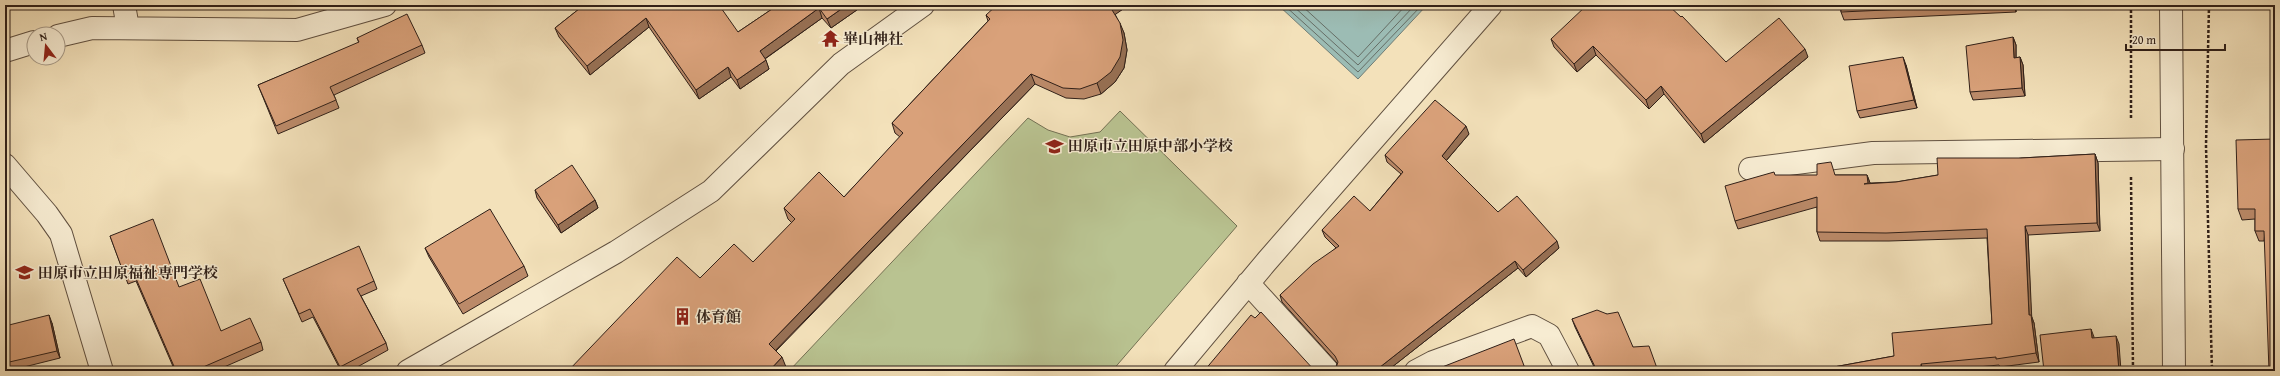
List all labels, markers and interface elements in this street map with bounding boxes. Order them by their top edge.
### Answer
north arrow [26,26,66,66]
scale bar [2126,26,2225,52]
text: N [38,28,50,45]
place label: 崋山神社 [843,28,903,49]
temple icon: 崋山神社 [820,29,840,49]
text: 20 m [2132,31,2156,48]
place label: 田原市立田原中部小学校 [1068,135,1233,156]
school or university icon: 田原市立田原中部小学校 [1045,136,1065,156]
place label: 田原市立田原福祉専門学校 [38,262,218,283]
school or university icon: 田原市立田原福祉専門学校 [15,263,35,283]
place label: 体育館 [696,306,741,327]
building icon: 体育館 [673,307,693,327]

